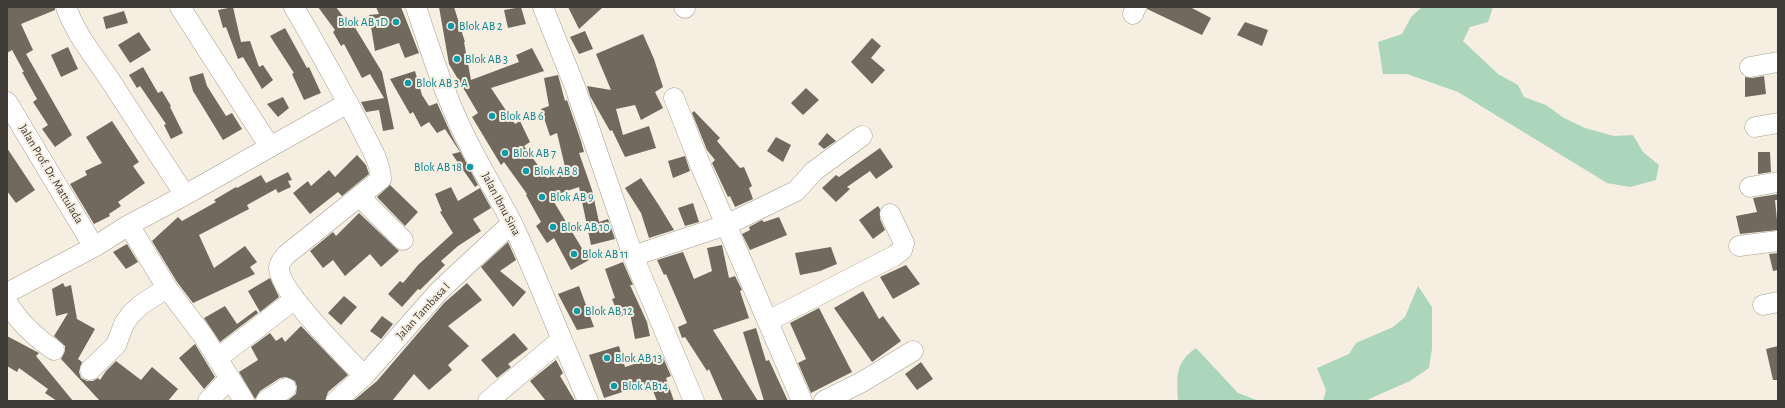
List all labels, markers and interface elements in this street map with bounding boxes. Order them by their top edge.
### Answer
place label: Blok AB 1D [338,15,388,29]
marker: Blok AB 1D [391,17,401,27]
place label: Blok AB 2 [459,19,503,33]
marker: Blok AB 2 [446,21,456,31]
place label: Blok AB 3 [465,52,508,66]
marker: Blok AB 3 [452,54,462,64]
place label: Blok AB 3 A [416,76,468,90]
marker: Blok AB 3 A [403,78,413,88]
place label: Blok AB 6 [500,109,544,123]
marker: Blok AB 6 [487,111,497,121]
street label: Jalan Prof. Dr. Mattulada [16,122,86,226]
place label: Blok AB 7 [513,146,556,160]
marker: Blok AB 7 [500,148,510,158]
place label: Blok AB 18 [414,160,462,174]
marker: Blok AB 18 [465,162,475,172]
place label: Blok AB 8 [534,164,578,178]
marker: Blok AB 8 [521,166,531,176]
street label: Jalan Ibnu Sina [478,170,524,238]
place label: Blok AB 9 [550,190,594,204]
marker: Blok AB 9 [537,192,547,202]
place label: Blok AB 10 [561,220,610,234]
marker: Blok AB 10 [548,222,558,232]
place label: Blok AB 11 [582,247,628,261]
marker: Blok AB 11 [569,249,579,259]
street label: Jalan Tambasa I [393,280,453,342]
place label: Blok AB 12 [585,304,633,318]
marker: Blok AB 12 [572,306,582,316]
place label: Blok AB 13 [615,351,662,365]
marker: Blok AB 13 [602,353,612,363]
place label: Blok AB14 [622,379,668,393]
marker: Blok AB14 [609,381,619,391]

